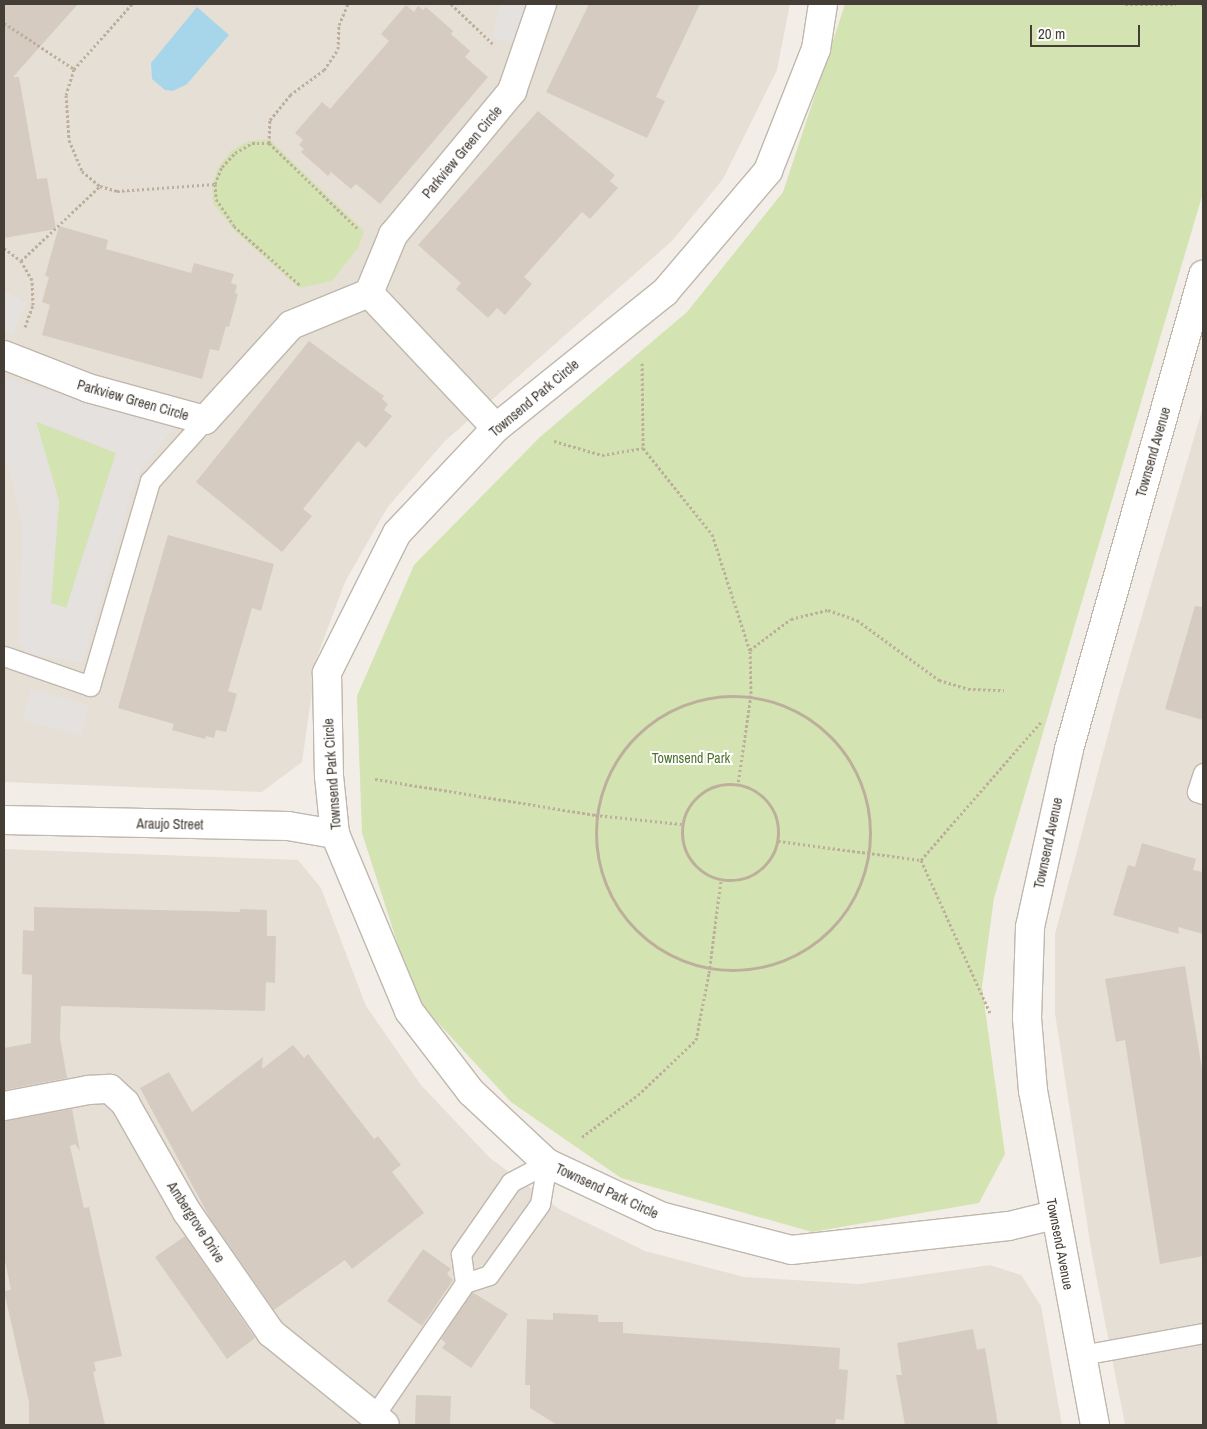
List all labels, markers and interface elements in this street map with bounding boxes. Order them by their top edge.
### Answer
scale bar [1032,15,1142,47]
text: 20 m [1038,23,1065,44]
street label: Parkview Green Circle [418,102,506,202]
street label: Townsend Park Circle [486,356,582,440]
street label: Parkview Green Circle [75,376,191,424]
street label: Townsend Avenue [1132,405,1174,499]
street label: Townsend Park Circle [320,718,344,830]
park label: Townsend Park [652,750,730,766]
street label: Townsend Avenue [1030,795,1066,891]
street label: Araujo Street [136,815,204,833]
street label: Townsend Park Circle [553,1160,661,1222]
street label: Ambergrove Drive [164,1178,228,1266]
street label: Townsend Avenue [1043,1196,1077,1292]

